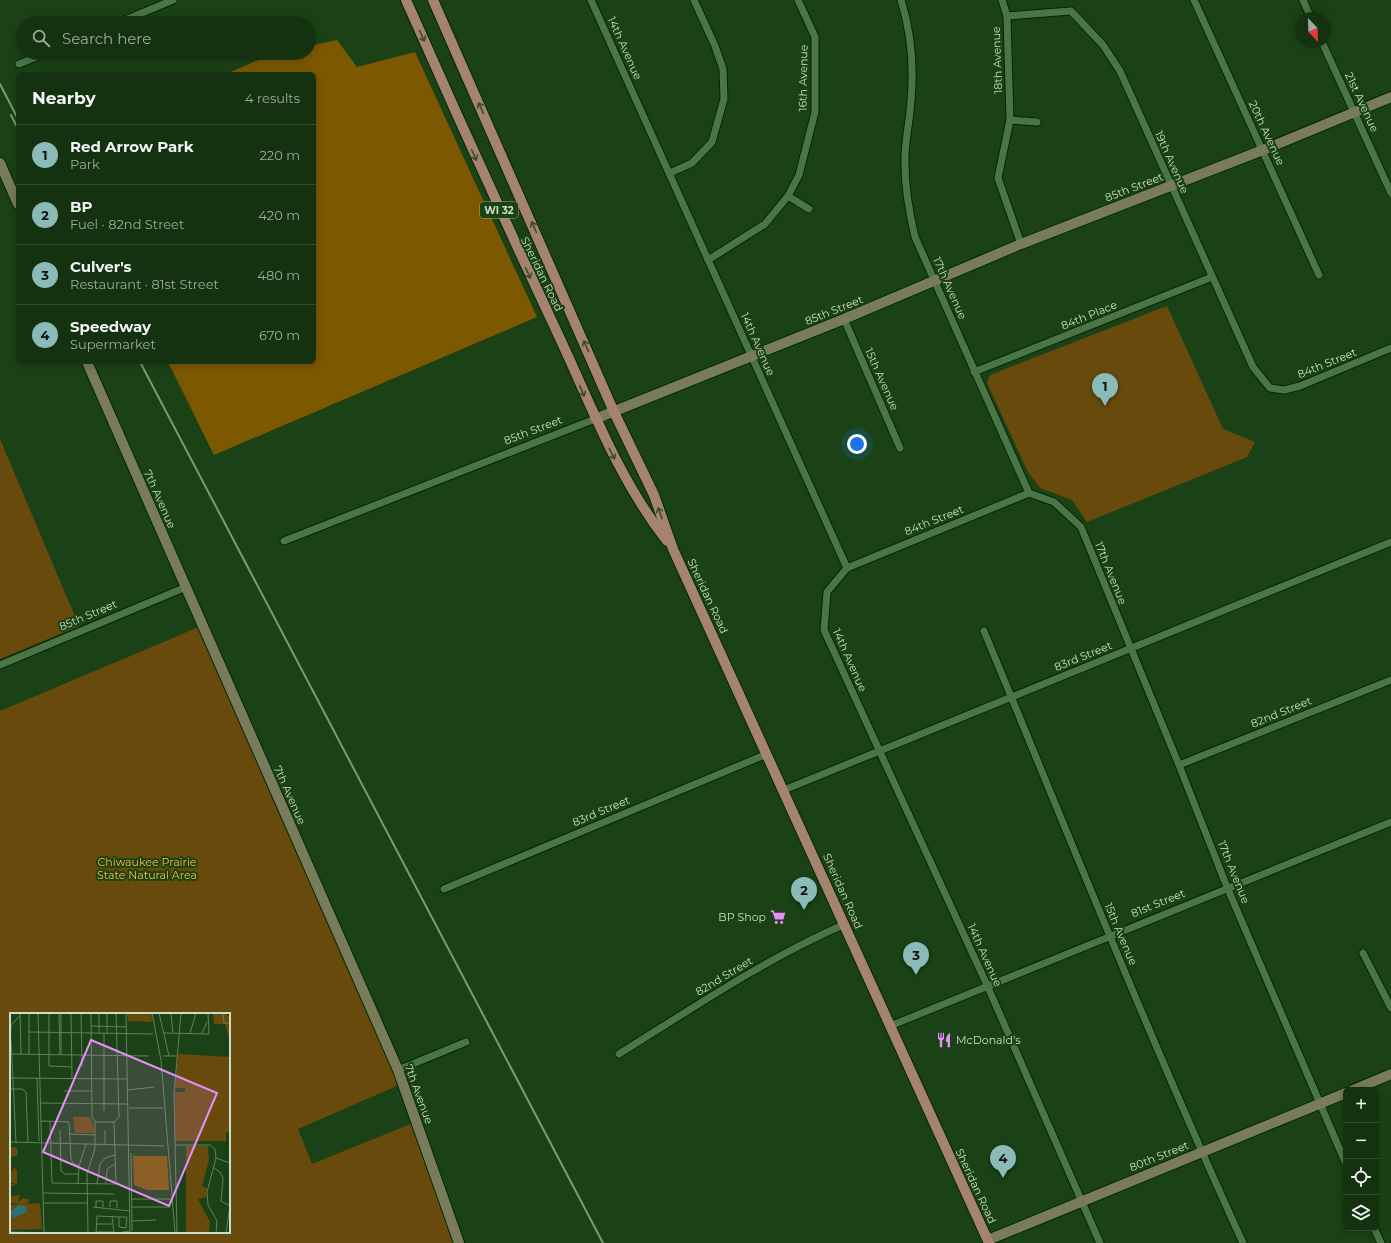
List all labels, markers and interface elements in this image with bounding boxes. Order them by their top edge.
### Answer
north arrow [1295,12,1331,48]
street label: 14th Avenue [605,14,645,82]
search box [16,16,316,60]
street label: 18th Avenue [989,26,1005,94]
icon: search [30,27,52,49]
text: Search here [62,29,151,48]
one-way arrow [419,29,426,41]
street label: 16th Avenue [795,44,811,112]
street label: 21st Avenue [1342,70,1382,134]
text: Nearby [32,88,96,108]
text: 4 results [245,90,300,106]
street label: 20th Avenue [1246,98,1288,168]
one-way arrow [477,103,484,115]
street label: 19th Avenue [1152,129,1192,196]
text: Red Arrow Park [70,137,194,156]
text: 1 [42,147,48,163]
text: 220 m [259,147,300,163]
one-way arrow [471,148,478,160]
text: Park [70,156,100,172]
street label: 85th Street [1103,169,1166,205]
text: BP [70,197,92,216]
road number: WI 32 [480,202,518,218]
text: 2 [41,207,49,223]
text: 420 m [258,207,300,223]
text: Fuel · 82nd Street [70,216,184,232]
one-way arrow [530,221,537,233]
street label: Sheridan Road [518,234,566,314]
street label: 17th Avenue [930,255,970,322]
text: Culver's [70,257,132,276]
text: 3 [41,267,49,283]
text: 480 m [257,267,300,283]
one-way arrow [525,267,532,279]
text: Restaurant · 81st Street [70,276,219,292]
street label: 85th Street [803,292,866,328]
street label: 84th Place [1059,297,1119,333]
street label: 14th Avenue [738,310,778,378]
text: Speedway [70,317,151,336]
text: 4 [41,327,49,343]
text: 670 m [259,327,300,343]
text: Supermarket [70,336,156,352]
one-way arrow [582,341,589,353]
street label: 84th Street [1295,345,1359,381]
street label: 15th Avenue [862,346,902,413]
pin: 1 [1092,373,1118,406]
one-way arrow [579,385,587,397]
street label: 85th Street [502,412,565,448]
your location [847,434,867,454]
one-way arrow [609,448,616,460]
street label: 7th Avenue [141,468,179,531]
street label: 84th Street [902,502,966,538]
one-way arrow [655,507,663,519]
street label: 17th Avenue [1092,540,1130,607]
street label: Sheridan Road [685,556,731,636]
street label: 85th Street [57,596,119,633]
street label: 14th Avenue [830,626,870,694]
street label: 83rd Street [1052,638,1114,674]
street label: 82nd Street [1249,693,1314,731]
street label: 7th Avenue [271,764,309,827]
street label: 83rd Street [570,792,632,829]
street label: 17th Avenue [1215,839,1253,906]
street label: Sheridan Road [820,851,866,931]
park label: Chiwaukee Prairie State Natural Area [97,855,197,882]
pin: 2 [791,877,817,910]
street label: 81st Street [1129,886,1188,920]
street label: 15th Avenue [1102,901,1141,968]
supermarket icon: BP Shop [769,908,787,926]
place label: BP Shop [718,910,766,924]
street label: 14th Avenue [965,921,1005,989]
pin: 3 [903,942,929,975]
street label: 82nd Street [693,953,756,999]
inset map [10,1013,230,1233]
restaurant icon: McDonald's [935,1031,953,1049]
place label: McDonald's [956,1033,1021,1047]
street label: 7th Avenue [402,1062,436,1126]
map controls [1343,1087,1379,1231]
button: + [1343,1087,1379,1123]
button: − [1343,1123,1379,1159]
street label: 80th Street [1127,1138,1191,1174]
pin: 4 [990,1145,1016,1178]
street label: Sheridan Road [953,1146,999,1226]
button: locate [1343,1159,1379,1195]
button: layers [1343,1195,1379,1231]

